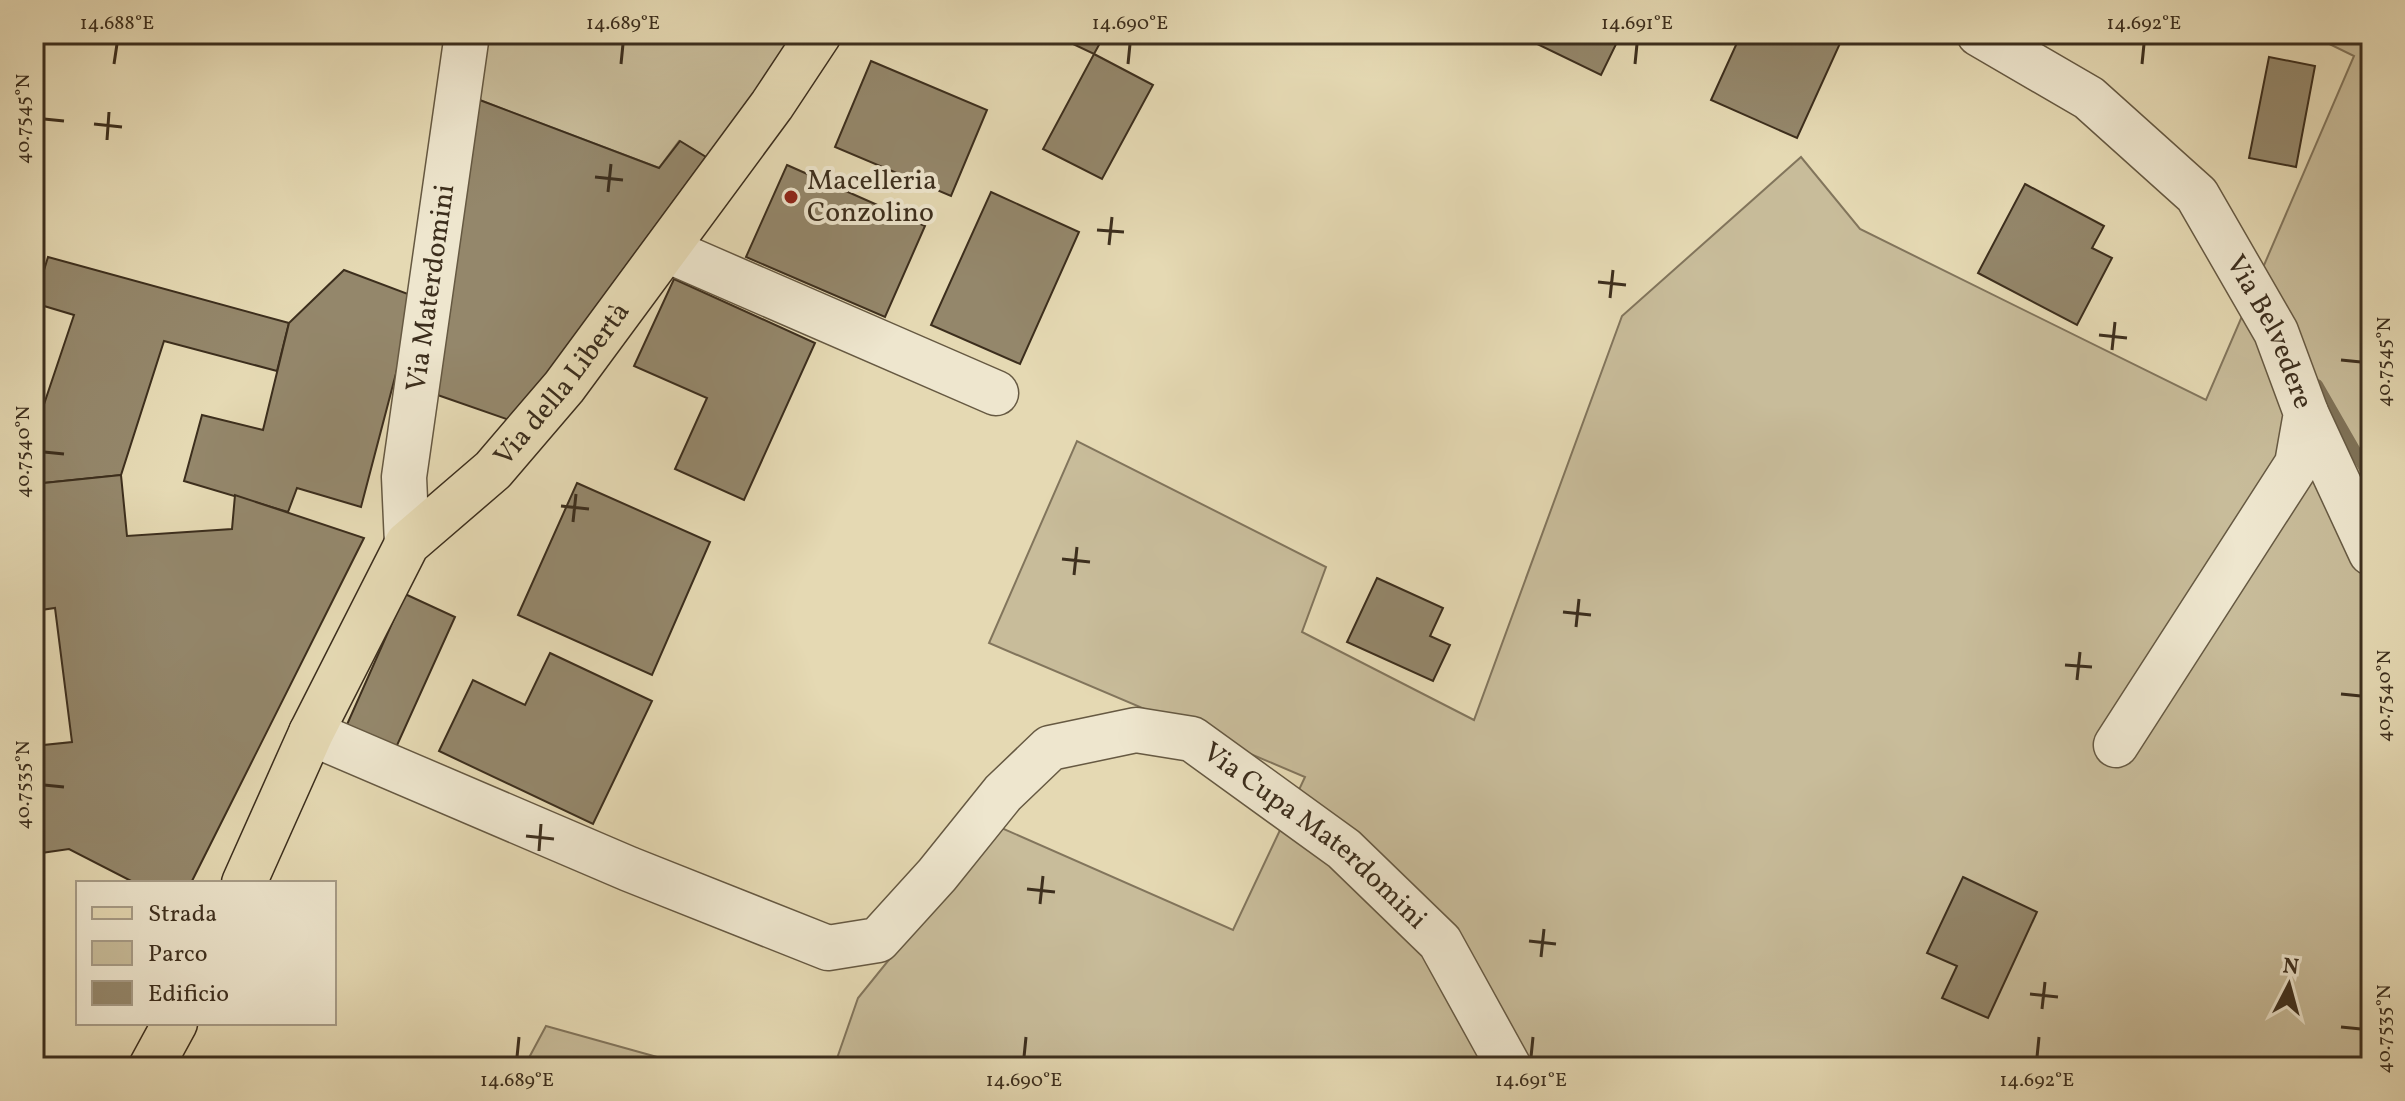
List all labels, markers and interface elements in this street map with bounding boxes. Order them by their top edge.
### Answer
text: 14.688°E [80,10,154,38]
text: 14.689°E [586,10,660,38]
text: 14.690°E [1092,10,1168,38]
text: 14.691°E [1601,10,1673,38]
text: 14.692°E [2107,10,2181,38]
text: 40.7545°N [10,74,38,164]
place label: Macelleria Conzolino [807,162,937,233]
street label: Via Materdomini [397,182,465,394]
marker: Macelleria Conzolino [782,188,800,206]
street label: Via Belvedere [2216,248,2322,415]
street label: Via della Libertà [485,294,640,475]
text: 40.7545°N [2371,317,2399,407]
text: 40.7540°N [10,406,38,498]
text: 40.7540°N [2371,650,2399,742]
street label: Via Cupa Materdomini [1195,733,1435,938]
text: 40.7535°N [10,740,38,830]
legend [76,881,336,1025]
text: Strada [148,898,217,932]
text: Parco [148,938,207,972]
north arrow [2249,945,2329,1025]
text: N [2281,951,2300,984]
text: Edificio [148,978,229,1012]
text: 40.7535°N [2371,984,2399,1074]
text: 14.689°E [480,1067,554,1095]
text: 14.690°E [986,1067,1062,1095]
text: 14.691°E [1495,1067,1567,1095]
text: 14.692°E [2000,1067,2074,1095]

